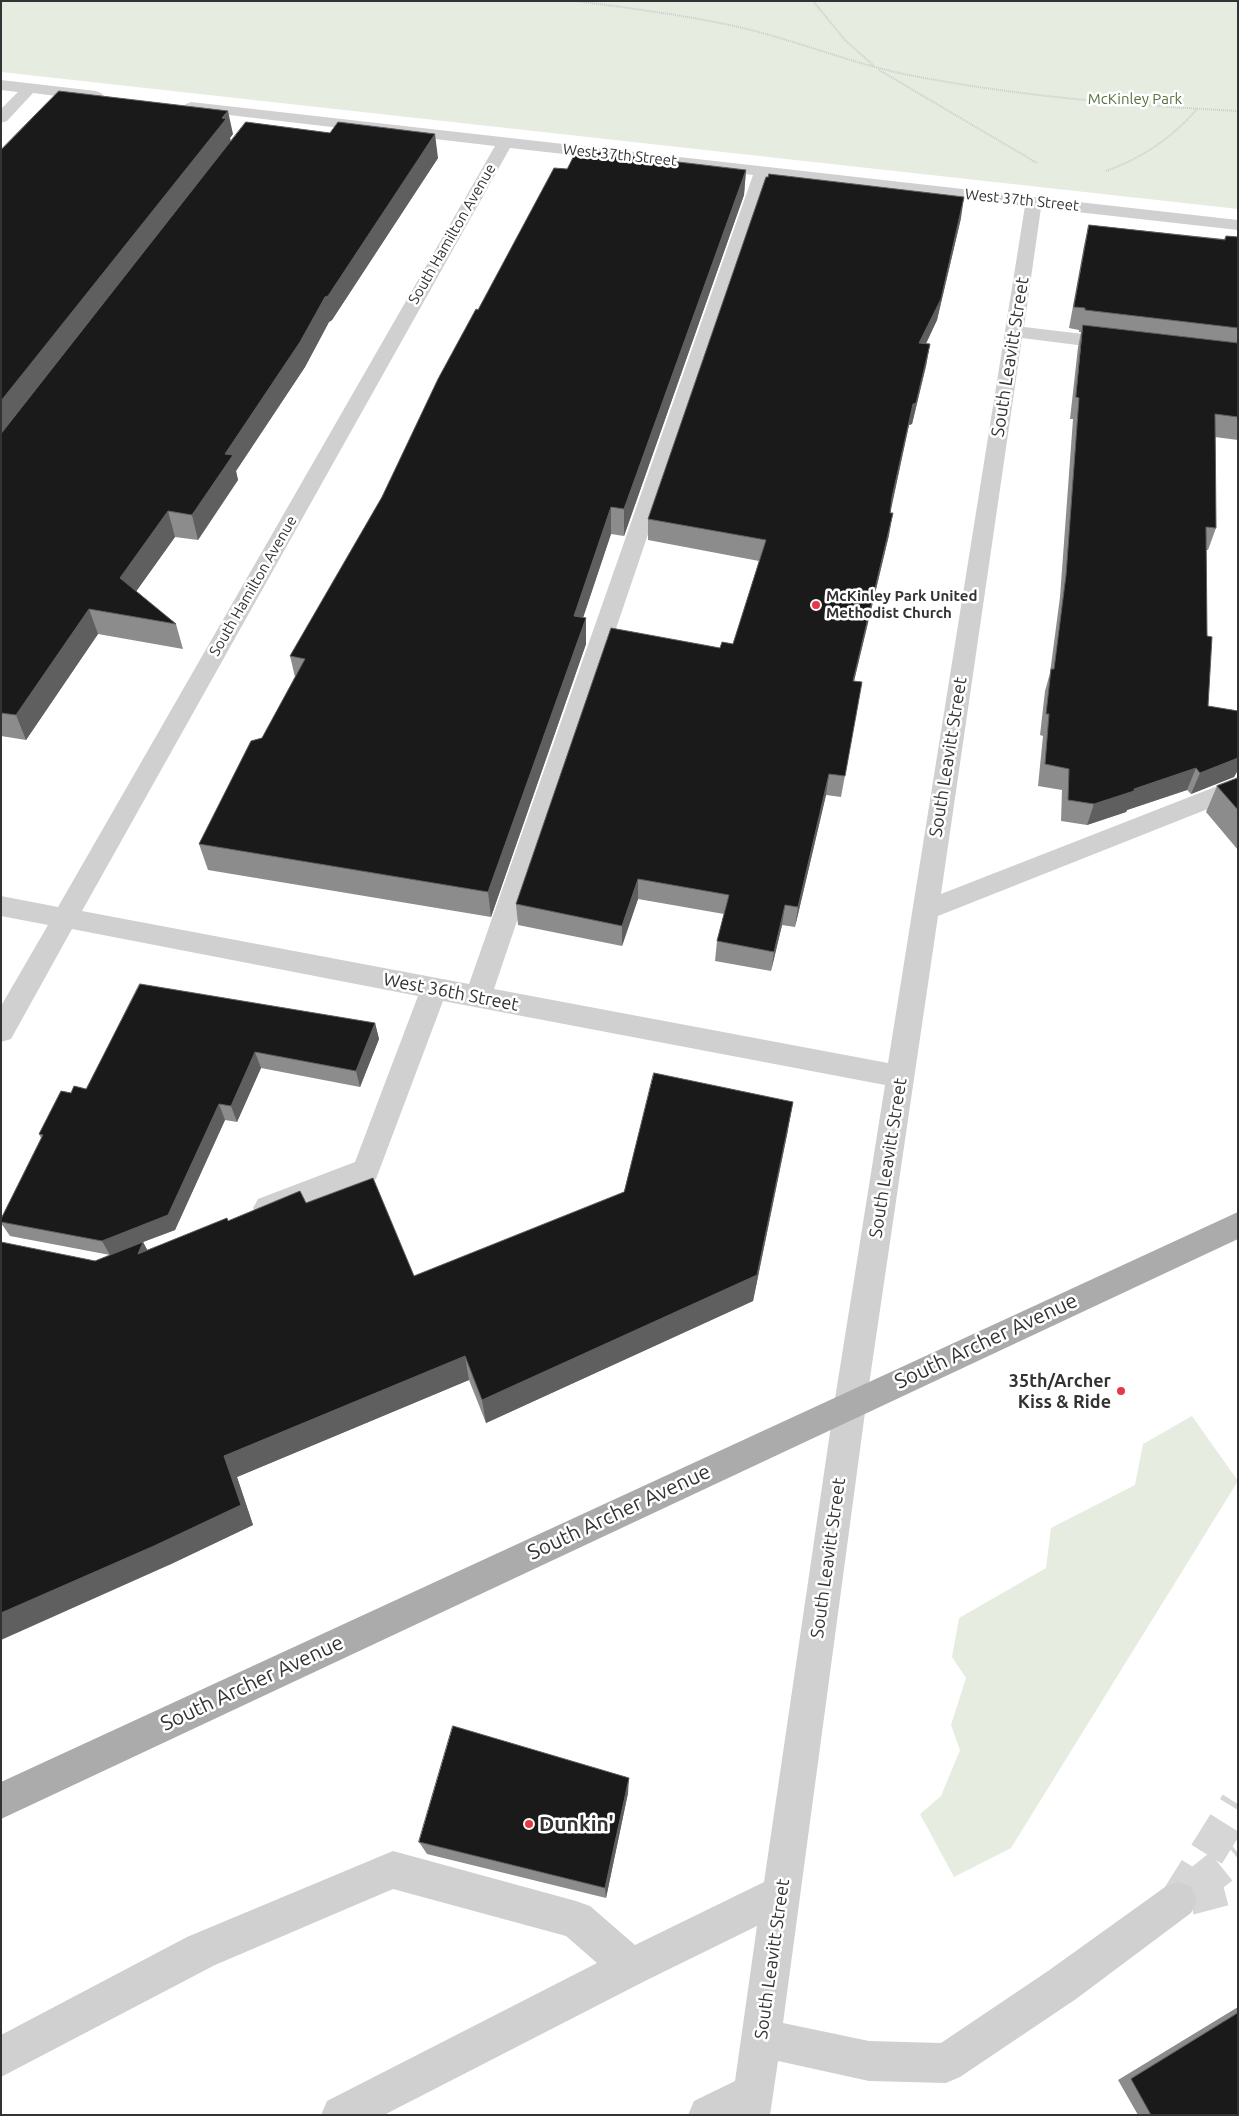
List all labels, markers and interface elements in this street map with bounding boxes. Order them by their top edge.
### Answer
park label: McKinley Park [1088,90,1182,108]
street label: West 37th Street [562,140,678,170]
street label: South Hamilton Avenue [404,161,500,307]
street label: West 37th Street [964,185,1080,215]
street label: South Leavitt Street [987,275,1033,439]
street label: South Hamilton Avenue [205,513,301,659]
place label: McKinley Park United Methodist Church [826,587,977,622]
marker: McKinley Park United Methodist Church [810,599,822,611]
street label: South Leavitt Street [925,675,971,839]
street label: West 36th Street [382,968,520,1016]
street label: South Leavitt Street [865,1076,911,1240]
street label: South Archer Avenue [891,1288,1081,1394]
place label: 35th/Archer Kiss & Ride [1009,1370,1111,1412]
marker: 35th/Archer Kiss & Ride [1115,1385,1127,1397]
street label: South Archer Avenue [524,1459,714,1565]
street label: South Leavitt Street [806,1476,850,1640]
street label: South Archer Avenue [157,1630,347,1736]
place label: Dunkin' [539,1811,614,1837]
marker: Dunkin' [523,1818,535,1830]
street label: South Leavitt Street [750,1877,794,2041]

